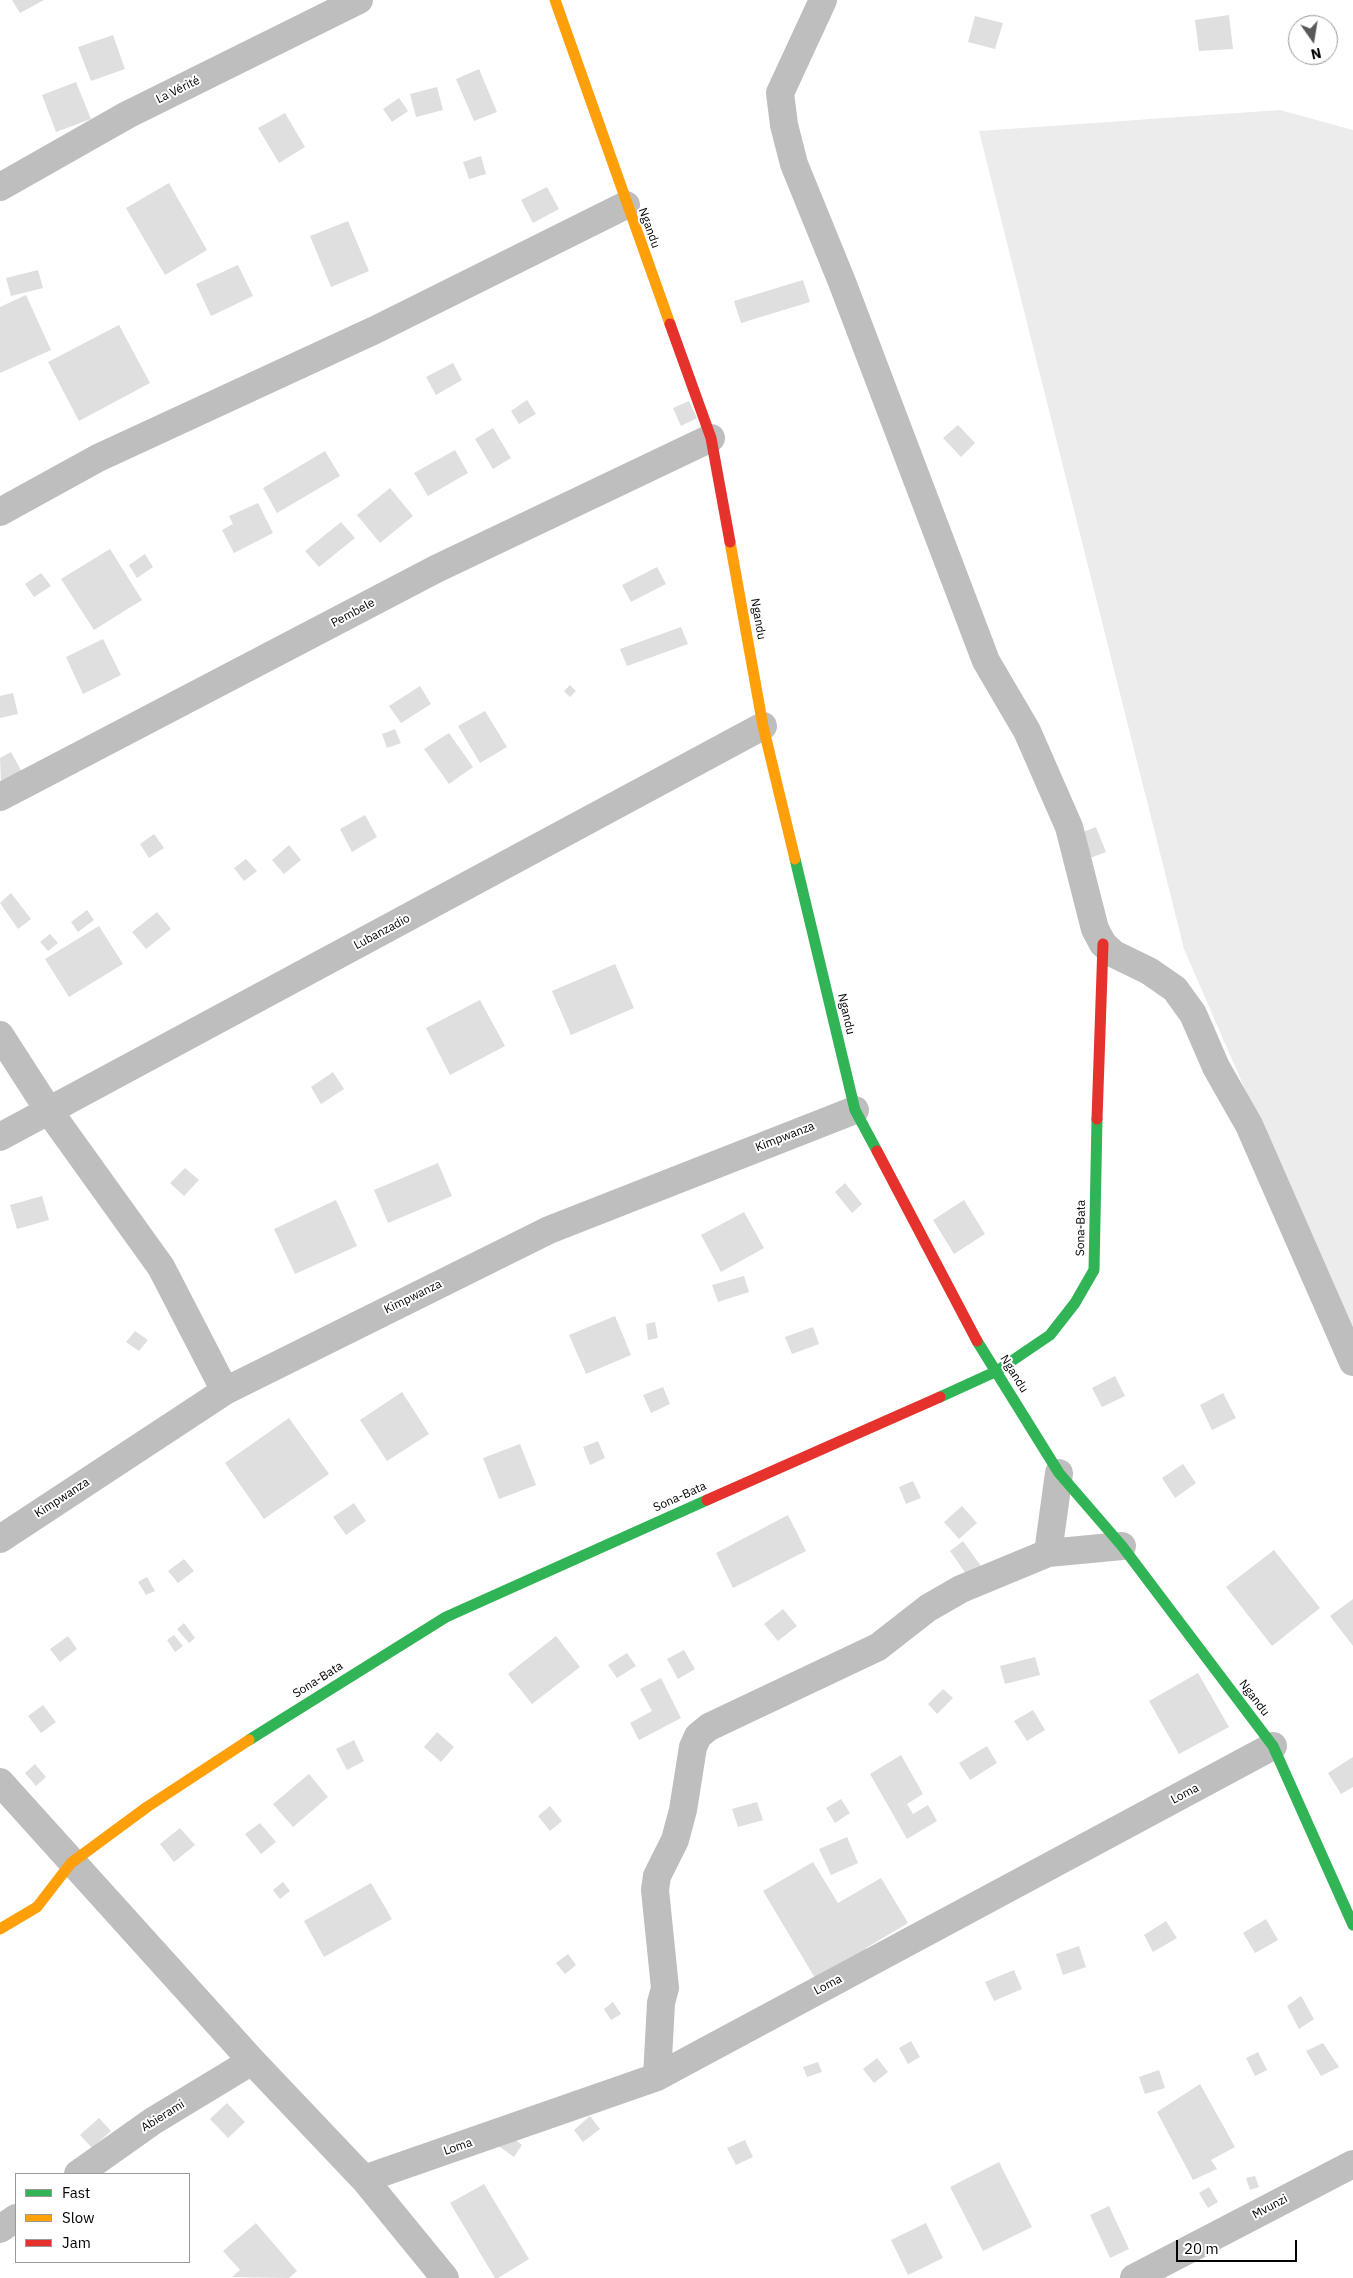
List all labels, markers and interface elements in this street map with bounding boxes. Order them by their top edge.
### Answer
north arrow [1288,15,1338,65]
text: N [1309,44,1323,64]
street label: La Vérité [154,73,202,107]
street label: Ngandu [635,206,663,250]
street label: Pembele [329,595,377,631]
street label: Ngandu [747,597,769,641]
street label: Lubanzadio [351,911,413,953]
street label: Ngandu [834,992,858,1036]
street label: Kimpwanza [753,1119,817,1155]
street label: Sona-Bata [1073,1200,1089,1256]
street label: Kimpwanza [382,1277,444,1317]
street label: Ngandu [997,1352,1031,1396]
street label: Kimpwanza [32,1475,92,1521]
street label: Sona-Bata [651,1479,709,1515]
street label: Sona-Bata [290,1659,346,1701]
street label: Ngandu [1236,1677,1272,1719]
street label: Loma [1169,1781,1201,1807]
street label: Loma [812,1972,844,1998]
street label: Abierami [139,2097,187,2135]
street label: Loma [442,2135,474,2159]
legend [15,2173,190,2263]
text: Fast [62,2183,90,2202]
street label: Mvunzi [1250,2192,1290,2222]
text: Slow [62,2208,95,2227]
scale bar [1178,2230,1299,2262]
text: Jam [62,2233,91,2252]
text: 20 m [1184,2239,1219,2258]

